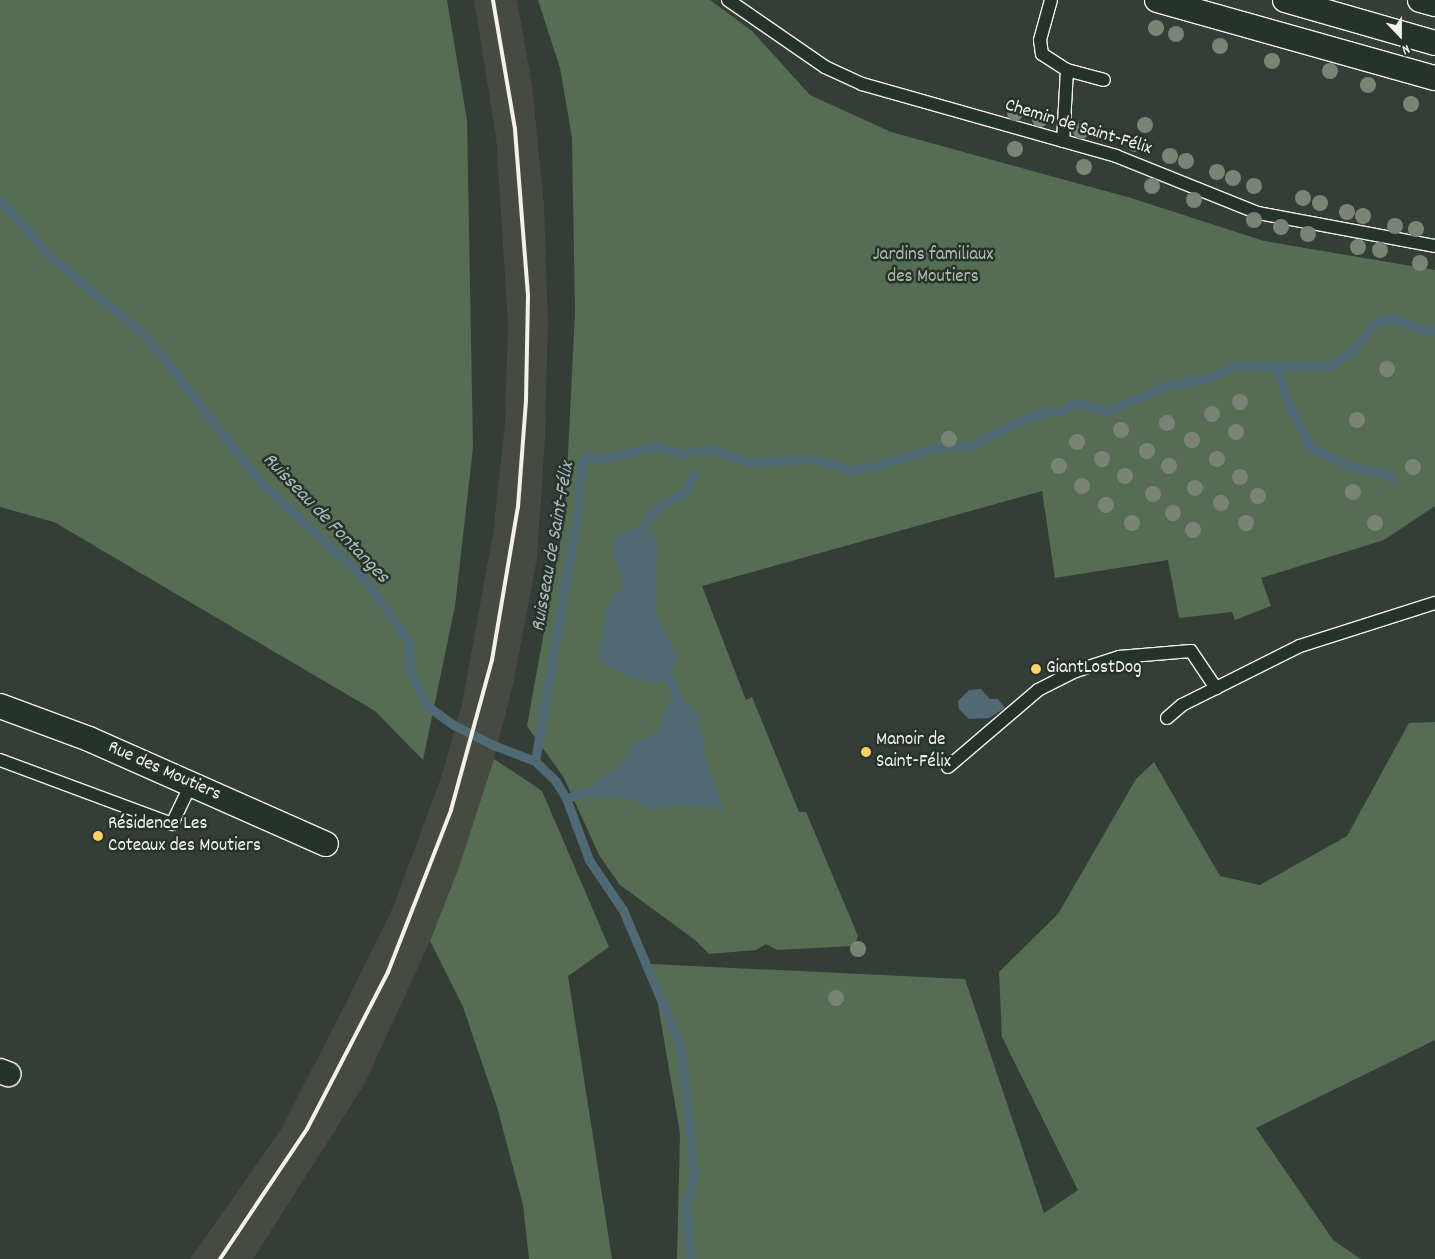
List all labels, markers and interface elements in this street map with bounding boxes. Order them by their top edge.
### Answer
north arrow [1375,10,1425,60]
text: N [1399,38,1413,59]
street label: Chemin de Saint-Félix [1002,95,1154,161]
park label: Jardins familiaux des Moutiers [873,245,993,289]
water label: Ruisseau de Fontanges [257,449,393,589]
water label: Ruisseau de Saint-Félix [527,460,581,634]
place label: GiantLostDog [1046,658,1142,680]
marker: GiantLostDog [1030,663,1042,675]
place label: Manoir de Saint-Félix [876,730,951,774]
street label: Rue des Moutiers [104,737,224,807]
marker: Manoir de Saint-Félix [860,746,872,758]
place label: Résidence Les Coteaux des Moutiers [108,814,261,858]
marker: Résidence Les Coteaux des Moutiers [92,830,104,842]

